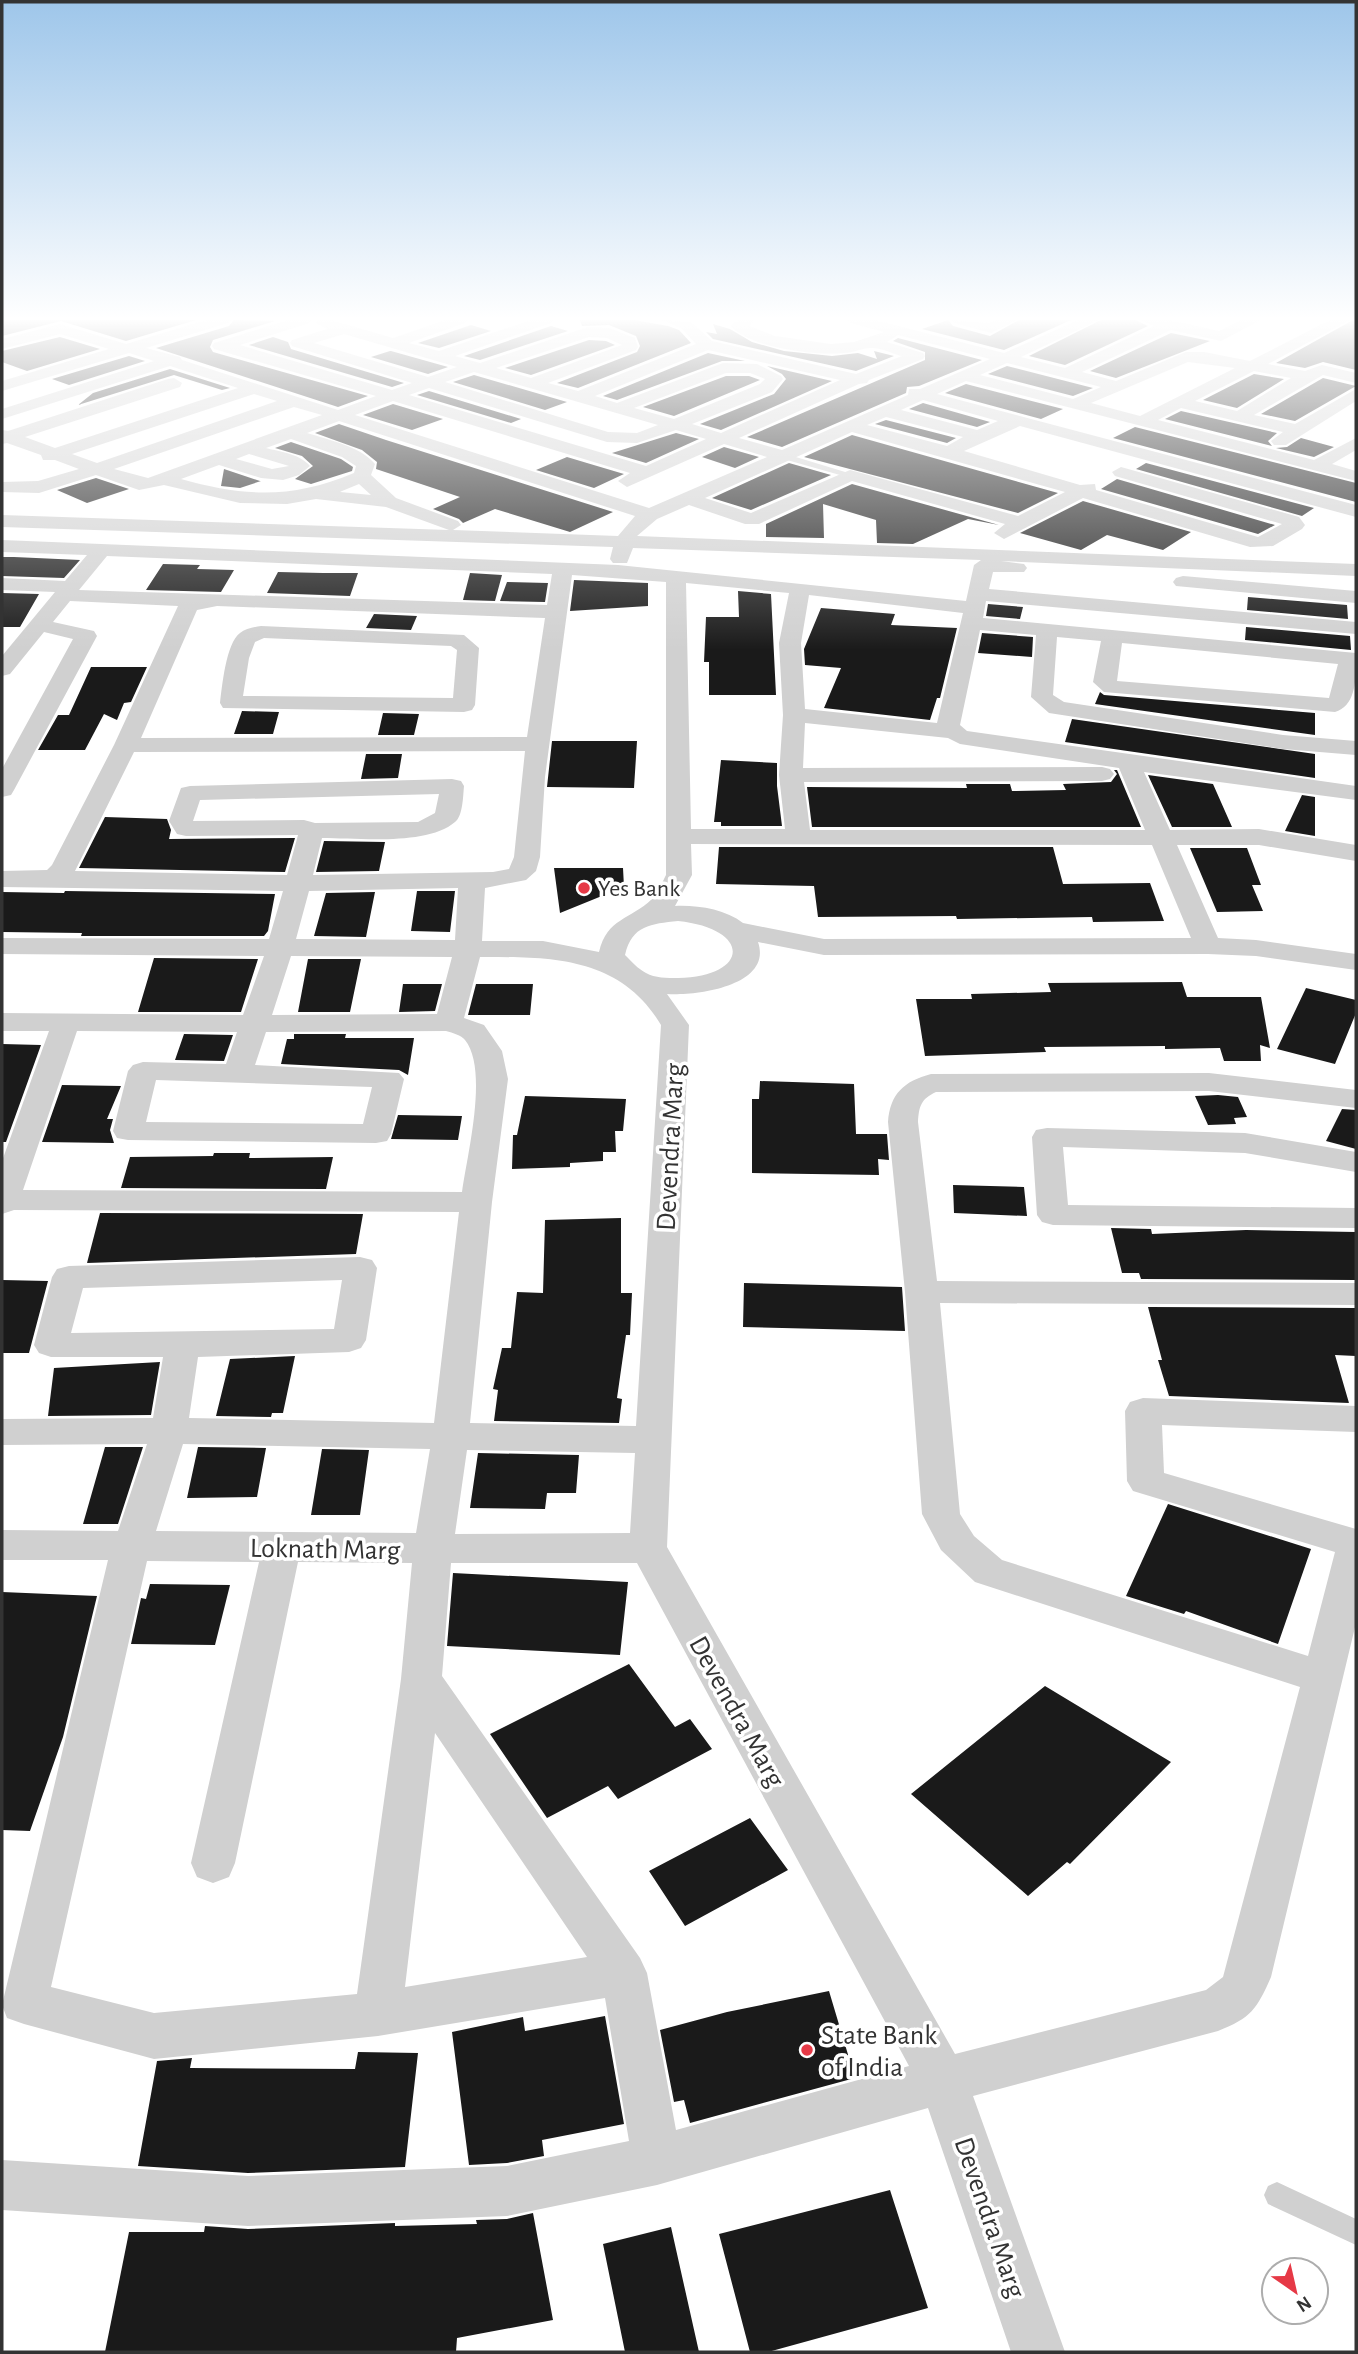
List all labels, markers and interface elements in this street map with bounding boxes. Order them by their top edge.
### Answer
place label: Yes Bank [598,877,680,901]
marker: Yes Bank [576,880,592,896]
street label: Devendra Marg [653,1062,689,1232]
street label: Loknath Marg [250,1535,401,1565]
street label: Devendra Marg [683,1632,789,1792]
place label: State Bank of India [821,2022,937,2082]
marker: State Bank of India [799,2042,815,2058]
street label: Devendra Marg [949,2134,1030,2302]
north arrow [1260,2256,1330,2326]
text: N [1293,2292,1314,2315]

